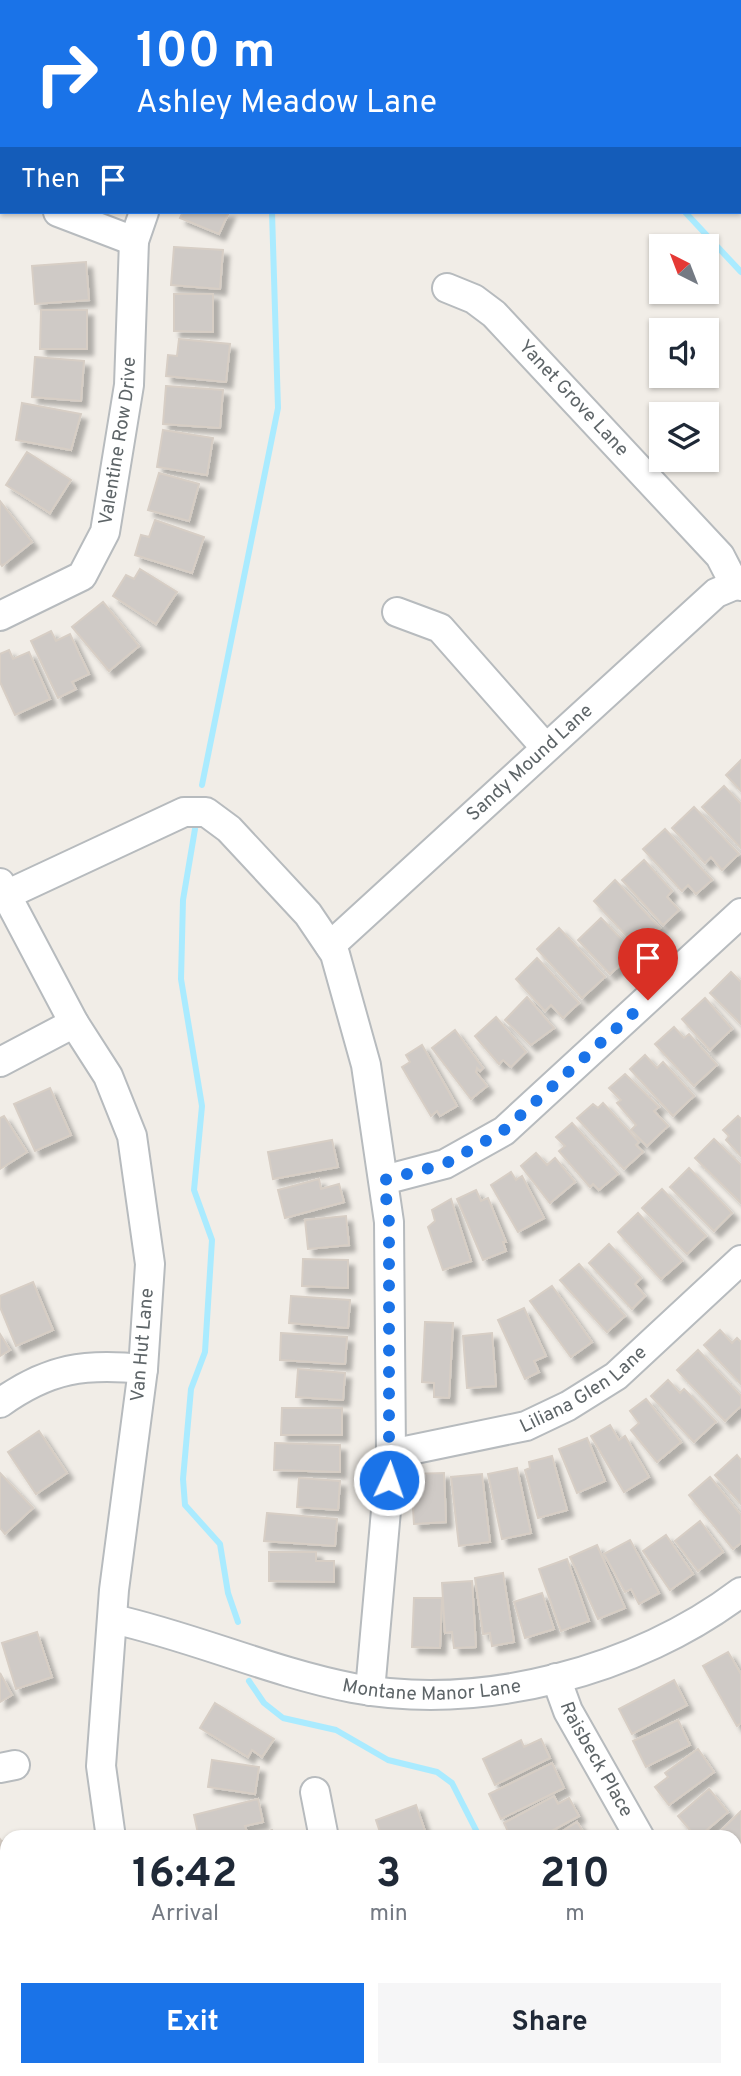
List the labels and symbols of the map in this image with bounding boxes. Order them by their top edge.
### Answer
north arrow [649,234,719,304]
street label: Yanet Grove Lane [513,335,633,462]
street label: Valentine Row Drive [94,356,142,527]
street label: Sandy Mound Lane [462,699,598,827]
pin [618,928,678,1000]
street label: Van Hut Lane [126,1287,160,1403]
street label: Liliana Glen Lane [516,1341,652,1439]
position arrow [352,1443,426,1517]
street label: Montane Manor Lane [340,1674,523,1707]
street label: Raisbeck Place [554,1699,638,1822]

